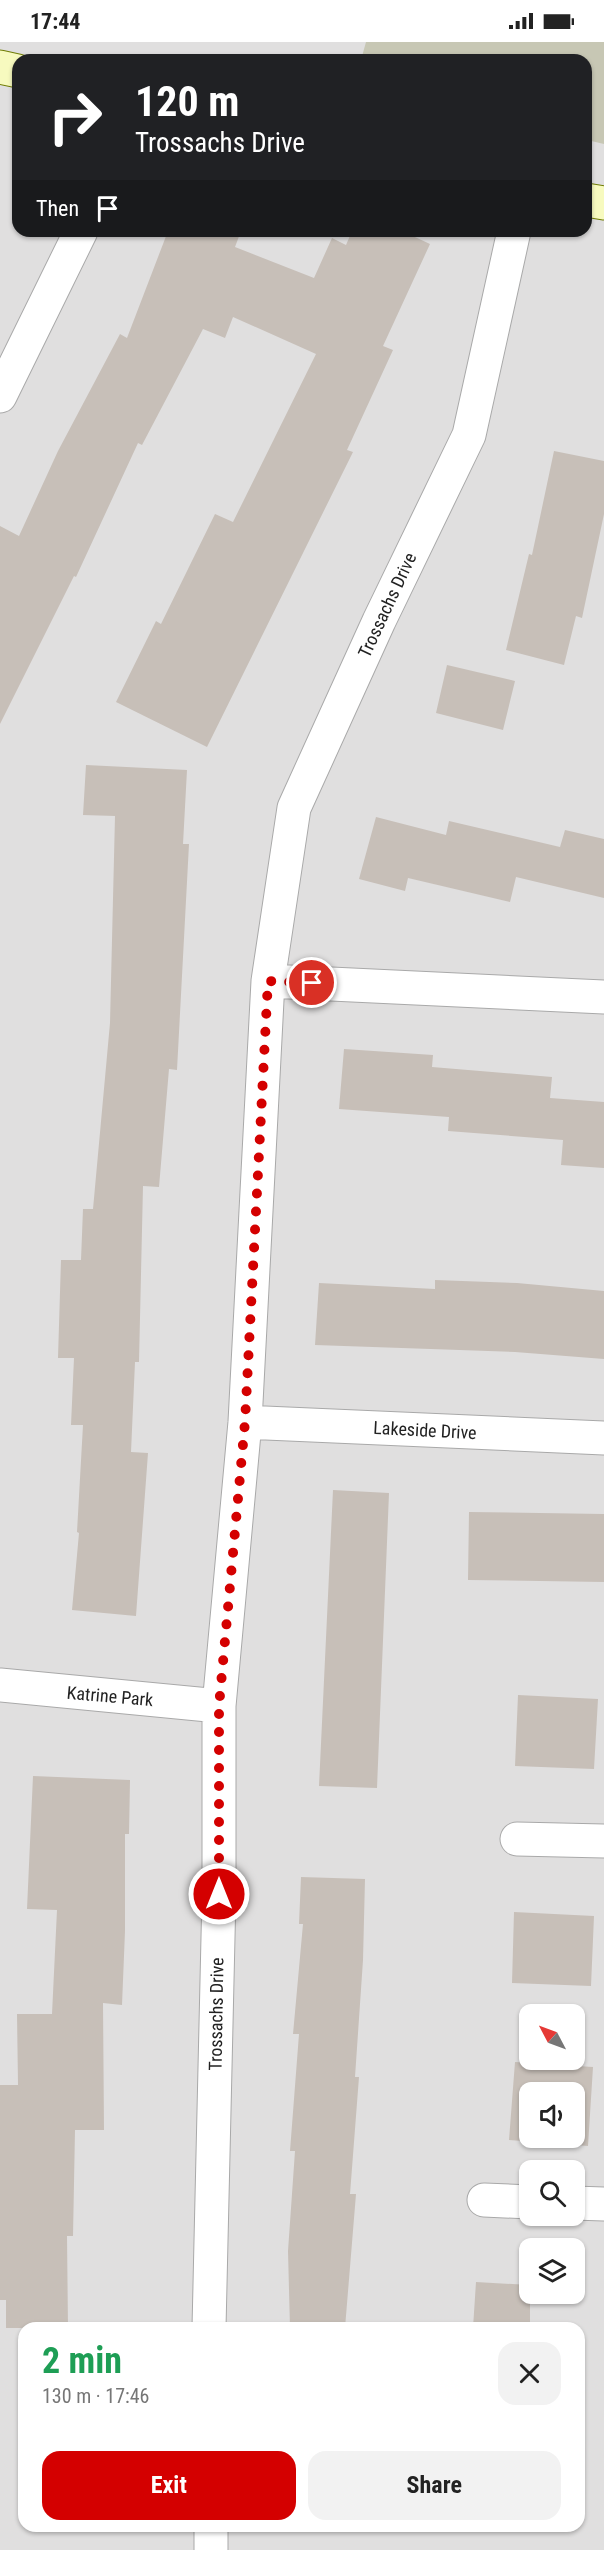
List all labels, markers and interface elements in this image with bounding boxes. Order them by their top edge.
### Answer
text: 17:44 [30,9,81,34]
text: 120 m [135,77,240,126]
icon: right [36,78,114,156]
text: Trossachs Drive [135,127,305,159]
icon: arrive [91,192,124,225]
text: Then [36,196,79,221]
street label: Trossachs Drive [354,549,420,661]
pin [286,957,337,1008]
icon: arrive [295,966,328,999]
street label: Lakeside Drive [373,1417,477,1443]
street label: Katrine Park [66,1682,154,1710]
position arrow [187,1862,251,1926]
street label: Trossachs Drive [205,1957,227,2071]
north arrow [519,2004,585,2070]
map controls [519,2004,585,2304]
button: sound [519,2082,585,2148]
button: search [519,2160,585,2226]
button: layers [519,2238,585,2304]
text: 2 min [42,2340,122,2382]
button: close [498,2342,561,2405]
text: 130 m · 17:46 [42,2384,149,2408]
button: Exit [42,2451,296,2520]
button: Share [308,2451,561,2520]

